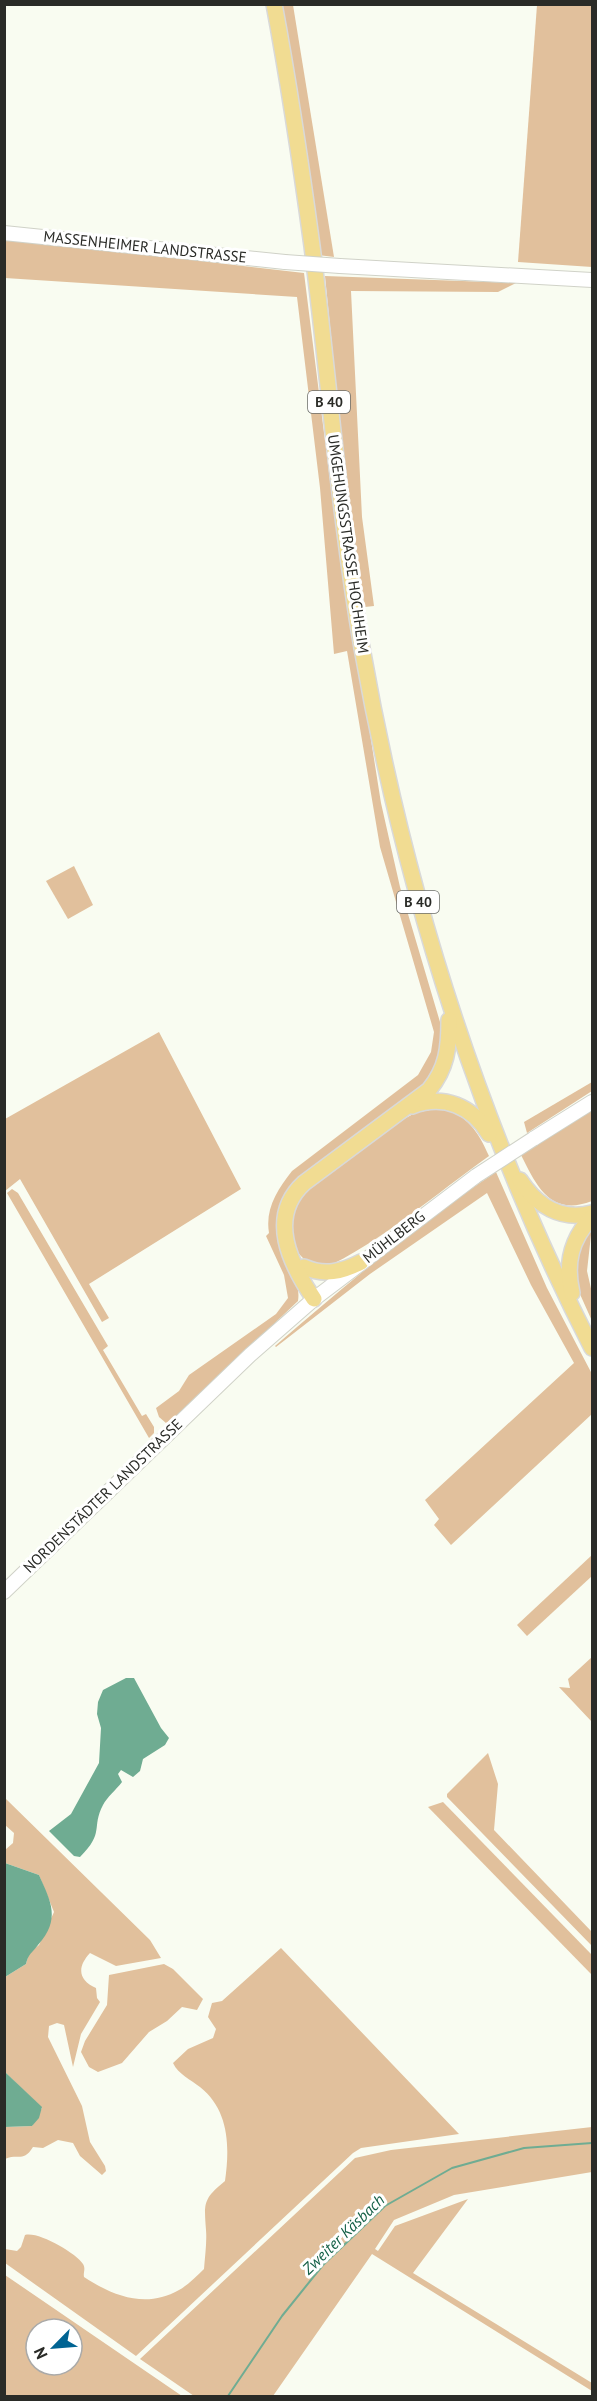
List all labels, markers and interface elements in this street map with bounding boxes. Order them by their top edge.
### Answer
street label: MASSENHEIMER LANDSTRASSE [43,226,248,267]
road number: B 40 [308,391,350,413]
street label: UMGEHUNGSSTRASSE HOCHHEIM [324,433,373,655]
road number: B 40 [397,891,439,913]
street label: MÜHLBERG [359,1206,429,1267]
street label: NORDENSTÄDTER LANDSTRASSE [19,1415,186,1577]
water label: Zweiter Käsbach [297,2190,388,2279]
north arrow [24,2317,84,2377]
text: N [29,2344,52,2362]

